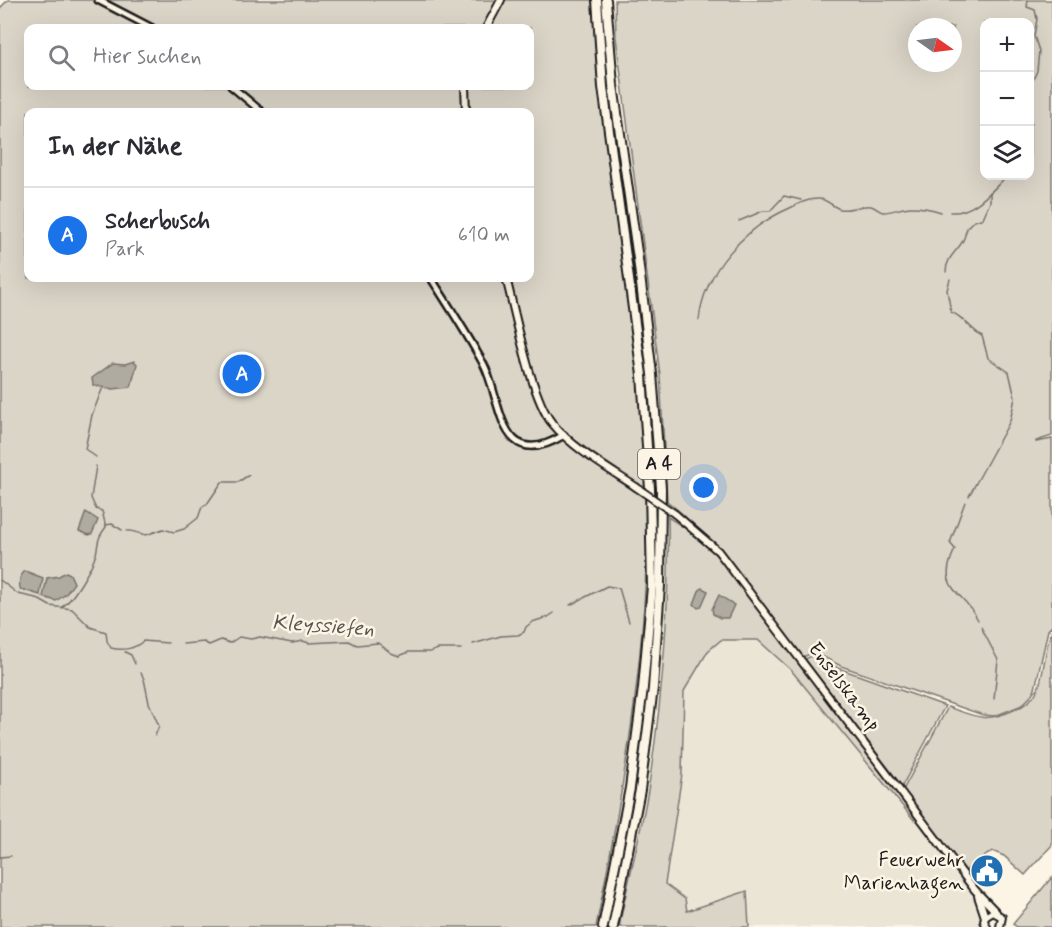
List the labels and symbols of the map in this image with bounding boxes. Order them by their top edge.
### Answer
north arrow [908,18,962,72]
pin: A [222,352,262,397]
road number: A 4 [638,449,680,479]
your location [689,473,718,502]
water label: Kleyssiefen [271,608,375,644]
street label: Enselskamp [801,637,887,737]
place label: Feuerwehr Marienhagen [844,847,964,899]
public building icon: Feuerwehr Marienhagen [969,853,1005,889]

